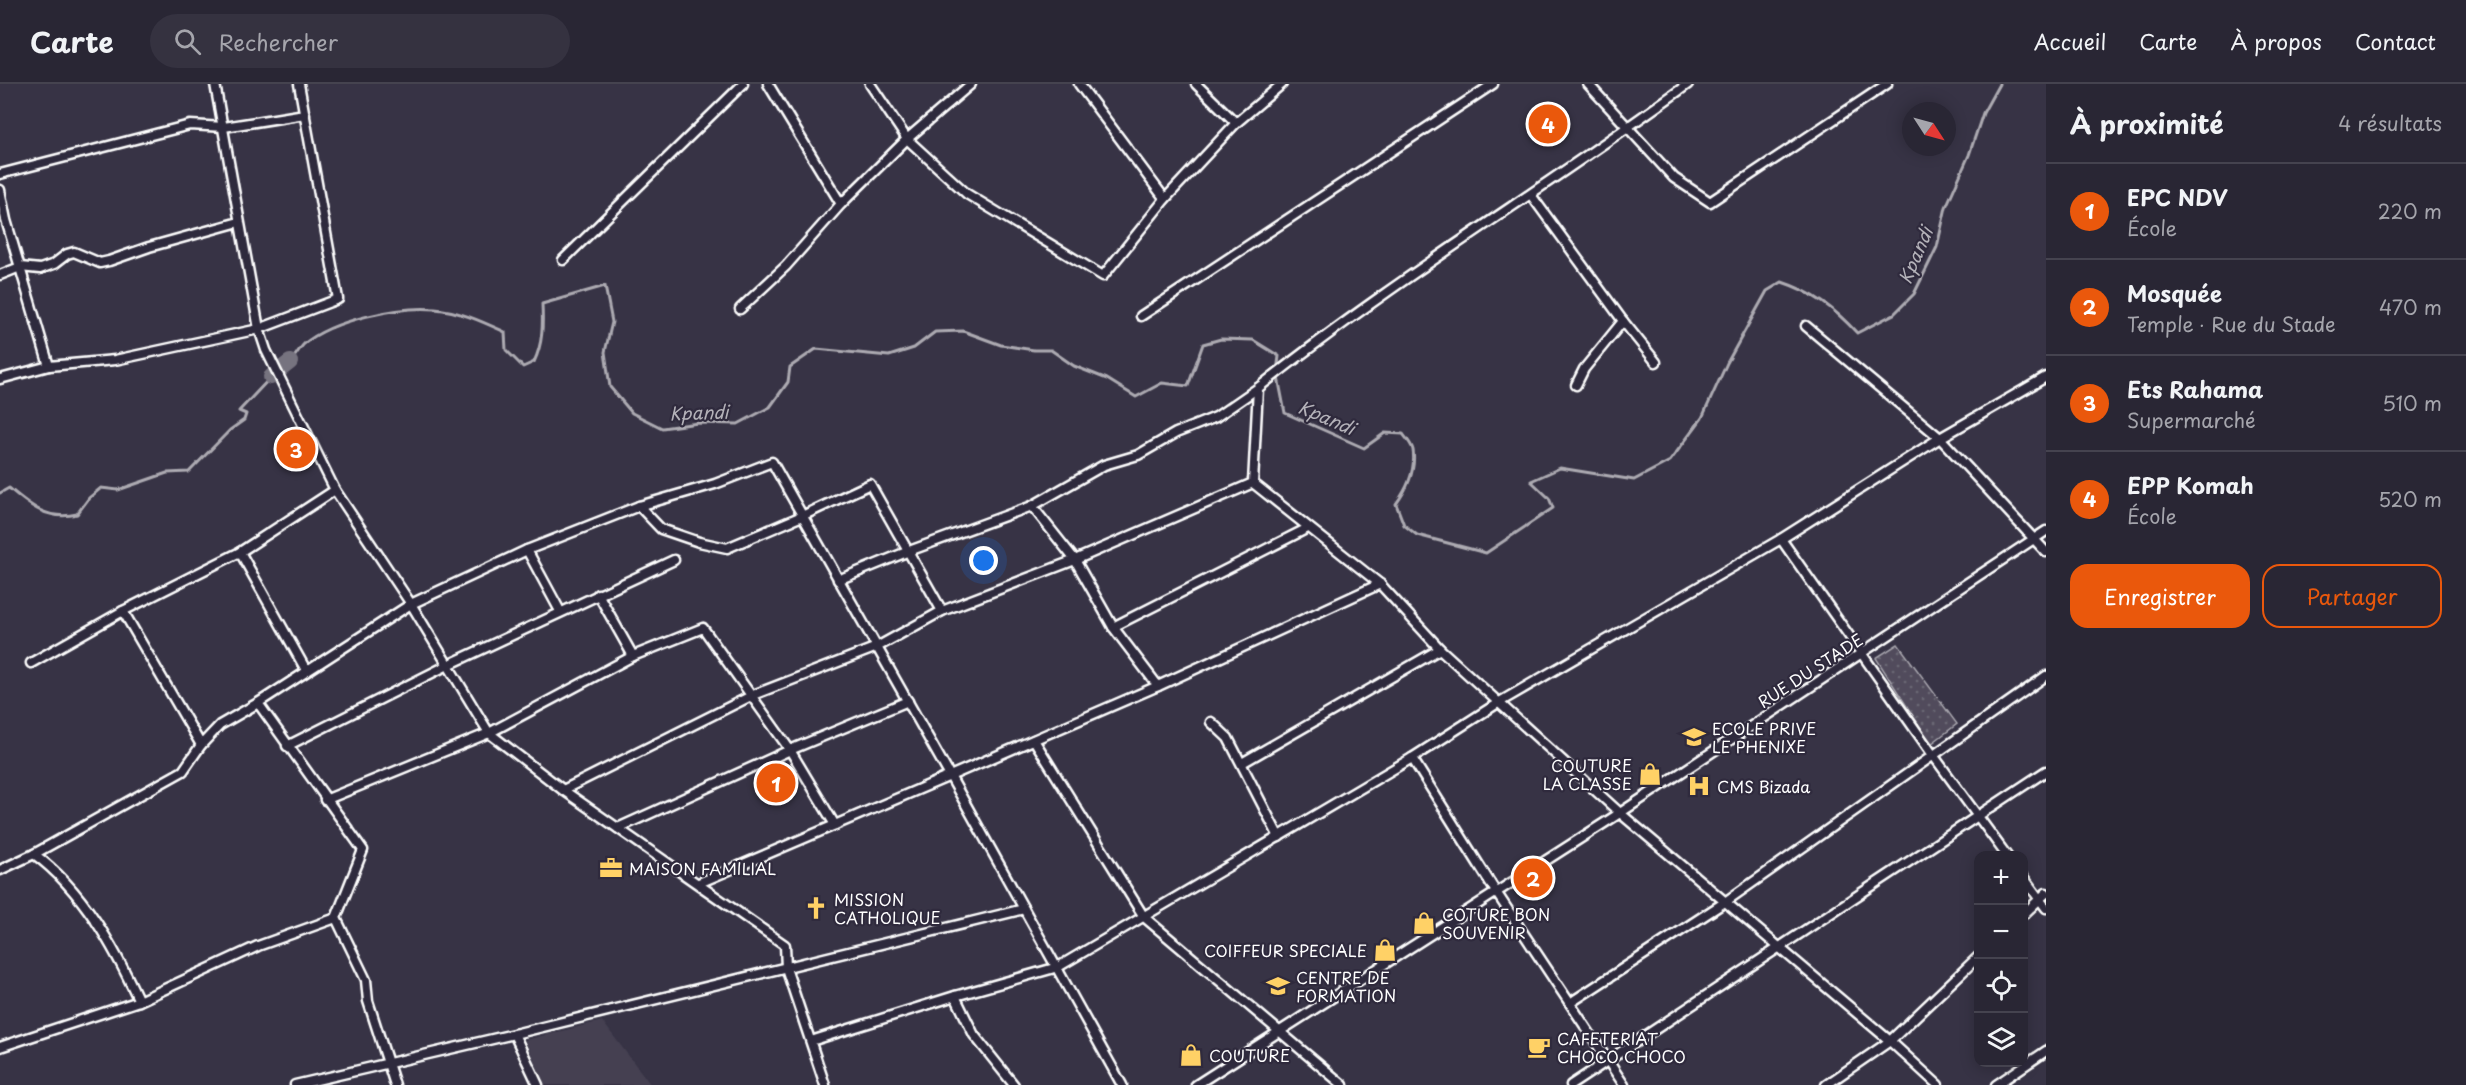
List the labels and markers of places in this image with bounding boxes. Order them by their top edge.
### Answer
pin: 4 [1528,102,1568,147]
pin: 3 [276,426,316,472]
place label: ECOLE PRIVE LE PHENIXE [1712,716,1816,758]
school or university icon: ECOLE PRIVE LE PHENIXE [1681,724,1707,750]
place label: COUTURE LA CLASSE [1543,753,1632,795]
pin: 1 [756,760,796,806]
shop icon: COUTURE LA CLASSE [1637,761,1663,787]
hospital icon: CMS Bizada [1686,773,1712,799]
place label: CMS Bizada [1717,774,1810,798]
office icon: MAISON FAMILIAL [598,855,624,881]
place label: MAISON FAMILIAL [629,856,776,880]
pin: 2 [1514,856,1552,900]
place label: MISSION CATHOLIQUE [834,887,941,929]
church icon: MISSION CATHOLIQUE [803,895,829,921]
place label: COTURE BON SOUVENIR [1442,902,1550,944]
shop icon: COTURE BON SOUVENIR [1411,910,1437,936]
shop icon: COIFFEUR SPECIALE [1372,937,1398,963]
place label: COIFFEUR SPECIALE [1204,938,1367,962]
place label: CENTRE DE FORMATION [1296,965,1396,1007]
school or university icon: CENTRE DE FORMATION [1265,973,1291,999]
place label: CAFETERIAT CHOCO CHOCO [1557,1026,1686,1068]
cafe icon: CAFETERIAT CHOCO CHOCO [1526,1034,1552,1060]
shop icon: COUTURE [1178,1042,1204,1068]
place label: COUTURE [1209,1043,1290,1067]

